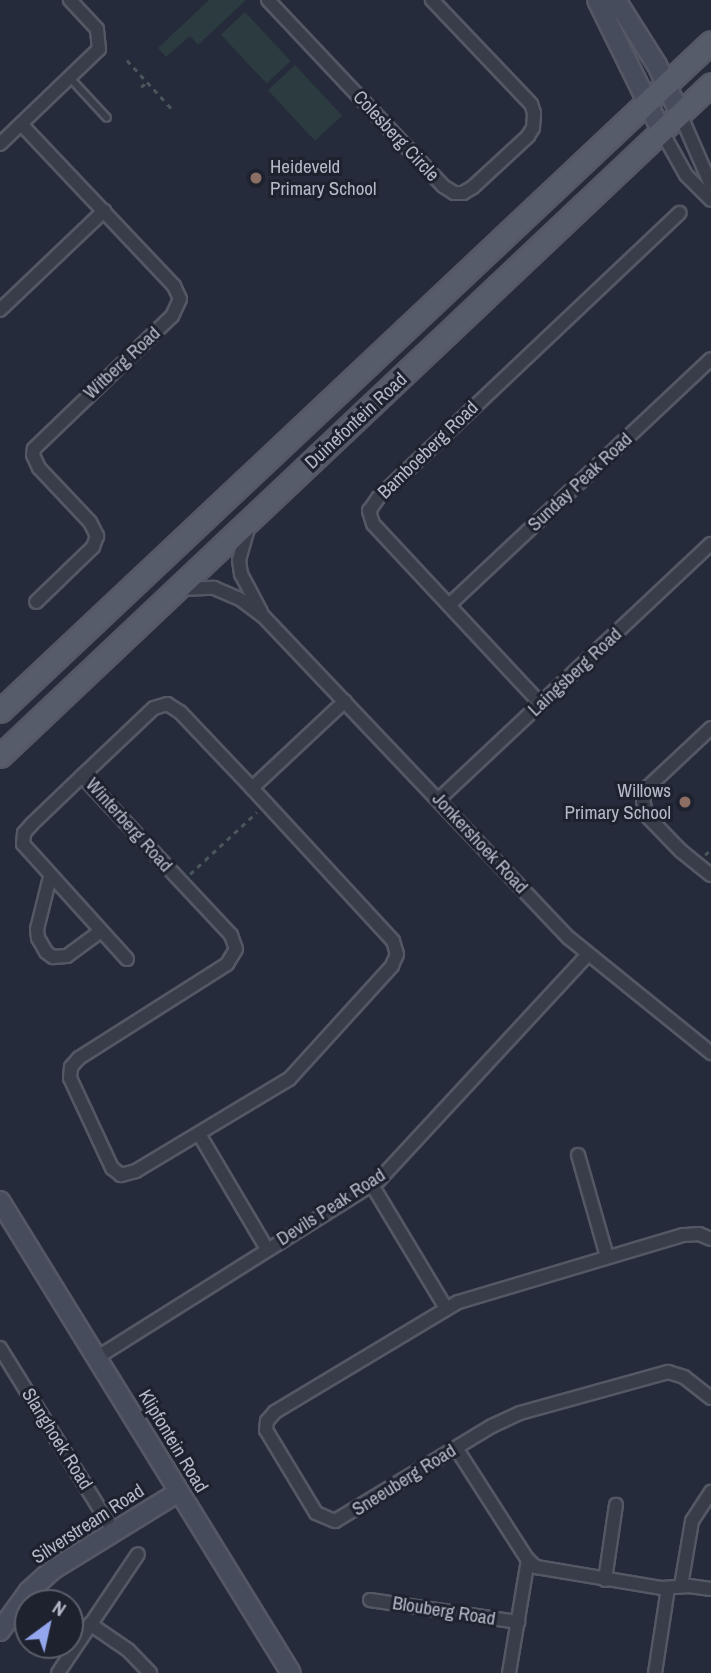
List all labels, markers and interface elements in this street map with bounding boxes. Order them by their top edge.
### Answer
street label: Colesberg Circle [348,86,444,186]
place label: Heideveld Primary School [270,156,376,200]
marker: Heideveld Primary School [248,170,264,186]
street label: Witberg Road [79,322,165,404]
street label: Duinefontein Road [300,368,412,474]
street label: Bamboeberg Road [373,396,483,504]
street label: Sunday Peak Road [523,428,637,536]
street label: Laingsberg Road [524,623,626,721]
street label: Winterberg Road [81,773,177,877]
place label: Willows Primary School [565,780,671,824]
street label: Jonkershoek Road [427,788,533,898]
marker: Willows Primary School [677,794,693,810]
street label: Devils Peak Road [273,1163,389,1251]
street label: Slanghoek Road [17,1384,97,1494]
street label: Klipfontein Road [133,1385,213,1497]
street label: Sneeuberg Road [348,1439,460,1521]
street label: Silverstream Road [28,1479,148,1569]
north arrow [14,1589,84,1659]
street label: Blouberg Road [391,1592,497,1630]
text: N [48,1594,71,1622]

